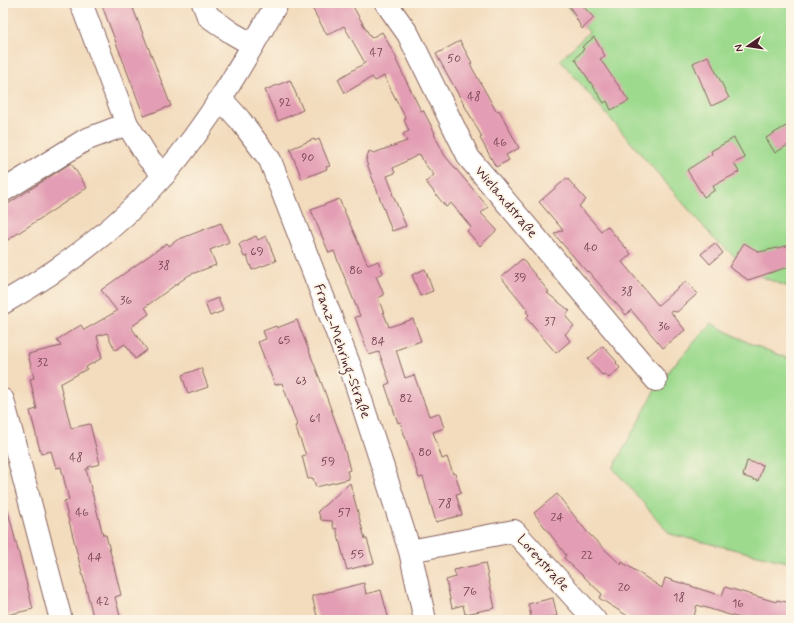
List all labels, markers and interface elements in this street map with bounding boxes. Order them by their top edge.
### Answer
north arrow [728,26,768,66]
text: N [732,43,747,53]
house number: 47 [369,45,383,61]
house number: 50 [447,51,461,67]
house number: 48 [467,89,481,105]
house number: 92 [279,95,291,111]
house number: 46 [493,135,507,151]
house number: 90 [302,150,315,166]
street label: Wielandstraße [471,162,541,242]
house number: 40 [584,240,598,256]
house number: 69 [250,244,264,260]
house number: 38 [158,258,170,274]
house number: 86 [349,263,363,279]
house number: 39 [514,270,526,286]
street label: Franz-Mehring-Straße [307,281,375,422]
house number: 38 [621,284,633,300]
house number: 36 [120,293,132,309]
house number: 37 [544,314,556,330]
house number: 36 [658,319,670,335]
house number: 65 [278,333,290,349]
house number: 84 [371,334,385,350]
house number: 32 [37,355,49,371]
house number: 63 [295,373,307,389]
house number: 82 [399,391,413,407]
house number: 61 [309,411,321,427]
house number: 80 [418,445,432,461]
house number: 48 [69,450,83,466]
house number: 59 [321,454,335,470]
house number: 78 [438,496,452,512]
house number: 46 [75,505,89,521]
house number: 57 [337,505,351,521]
house number: 24 [550,510,564,526]
street label: Loreystraße [513,531,573,595]
house number: 55 [350,547,364,563]
house number: 22 [581,548,593,564]
house number: 44 [88,550,102,566]
house number: 20 [618,580,631,596]
house number: 76 [463,584,477,600]
house number: 18 [673,590,685,606]
house number: 42 [96,594,110,610]
house number: 16 [732,596,744,612]

